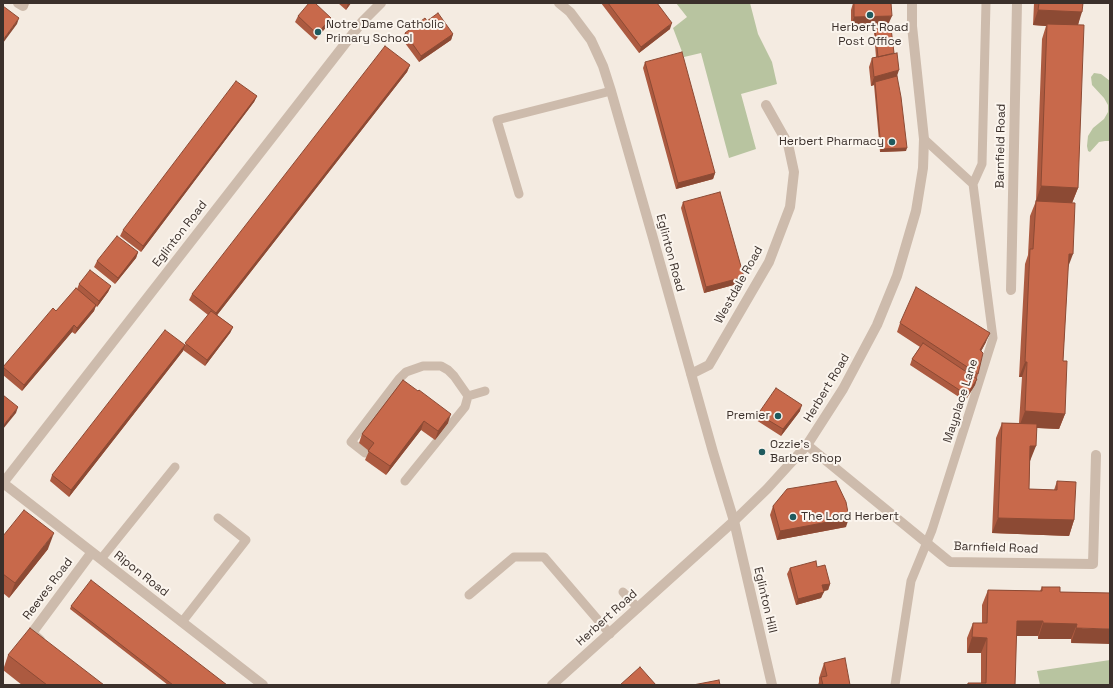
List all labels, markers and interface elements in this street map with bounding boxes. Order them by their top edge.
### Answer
marker: Herbert Road Post Office [865,10,875,20]
place label: Notre Dame Catholic Primary School [326,18,444,46]
place label: Herbert Road Post Office [832,21,908,49]
marker: Notre Dame Catholic Primary School [313,27,323,37]
street label: Barnfield Road [993,103,1009,189]
place label: Herbert Pharmacy [779,135,884,149]
marker: Herbert Pharmacy [887,137,897,147]
street label: Eglinton Road [150,198,210,270]
street label: Eglinton Road [653,212,687,294]
street label: Westdale Road [712,244,766,326]
street label: Herbert Road [801,351,853,425]
street label: Mayplace Lane [941,357,981,445]
place label: Premier [726,409,770,423]
marker: Premier [773,411,783,421]
place label: Ozzie's Barber Shop [770,438,842,466]
marker: Ozzie's Barber Shop [757,447,767,457]
place label: The Lord Herbert [801,510,899,524]
marker: The Lord Herbert [788,512,798,522]
street label: Barnfield Road [953,539,1039,557]
street label: Ripon Road [111,548,171,600]
street label: Reeves Road [20,555,76,623]
street label: Eglinton Hill [750,566,780,634]
street label: Herbert Road [574,587,640,649]

